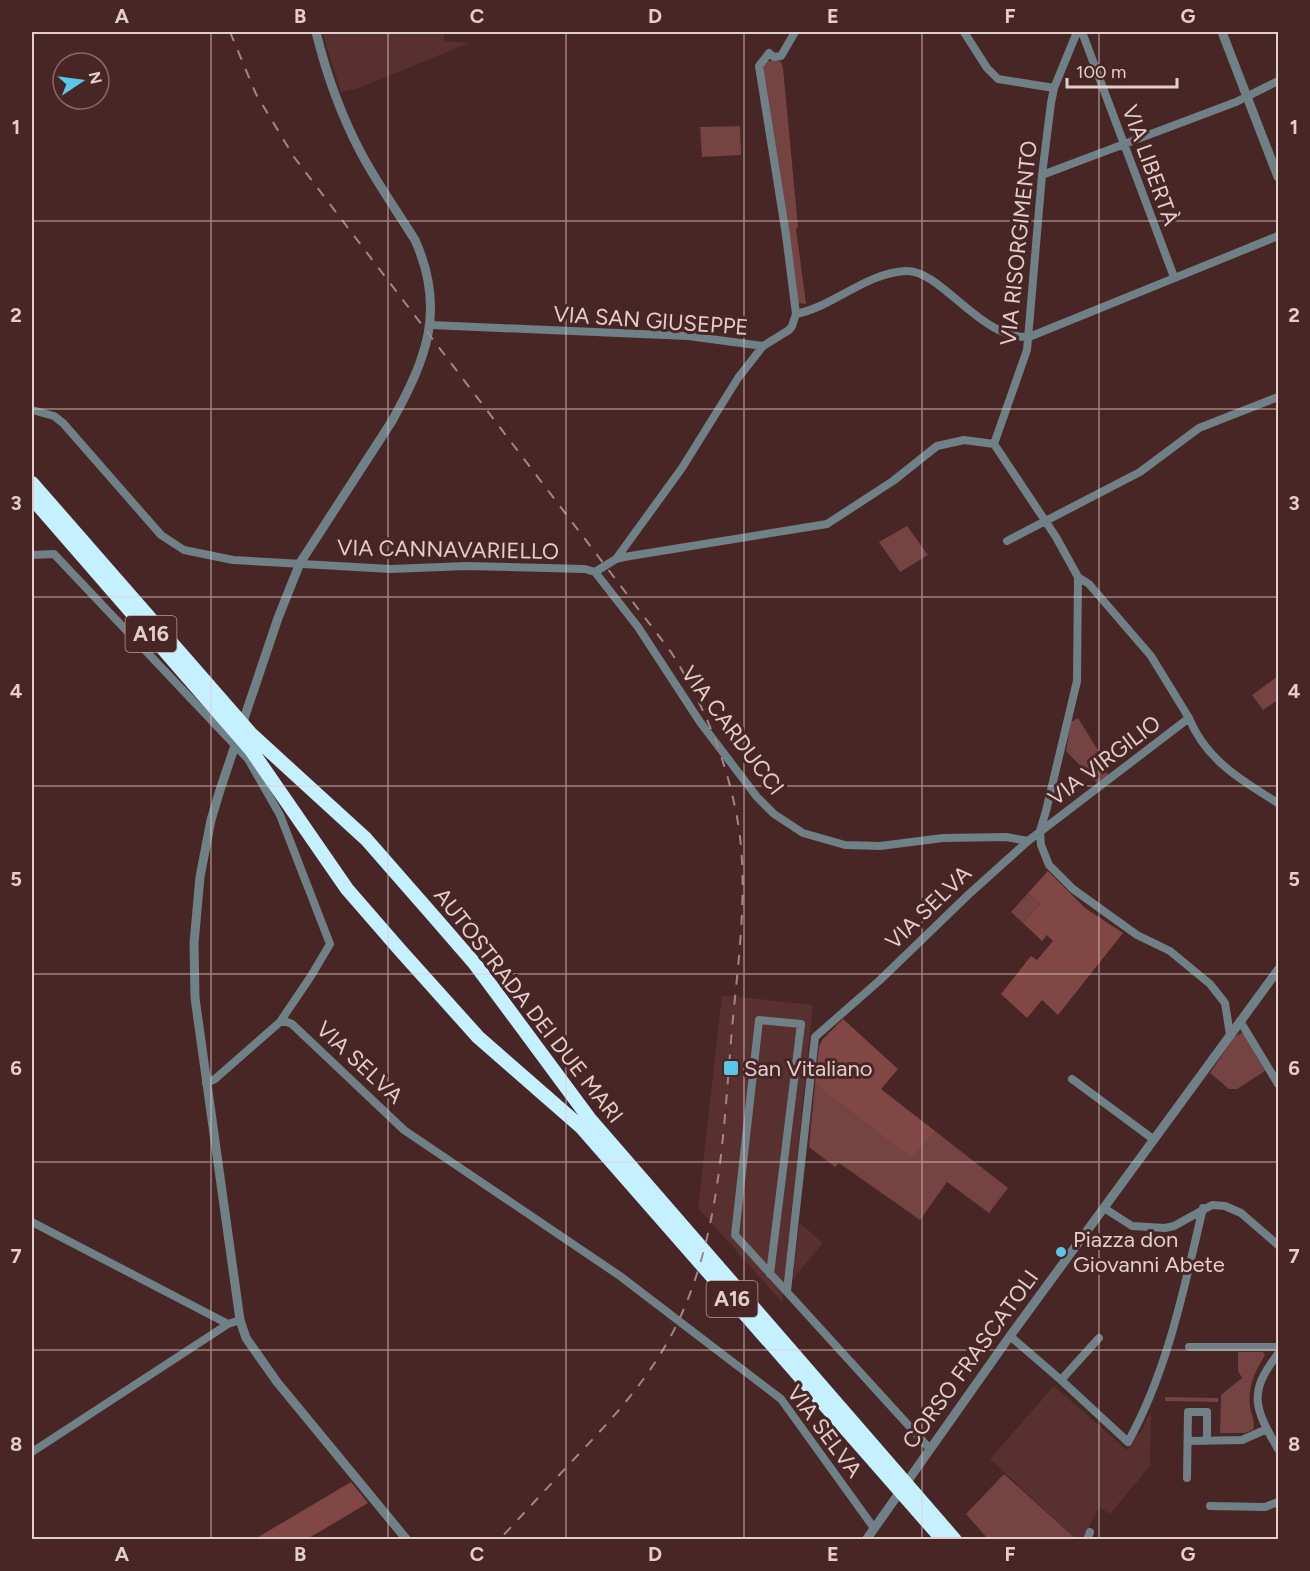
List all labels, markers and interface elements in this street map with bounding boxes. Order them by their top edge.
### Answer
text: A [115,4,130,28]
text: B [294,4,306,28]
text: C [470,4,484,28]
text: D [648,4,662,28]
text: E [827,4,839,28]
text: F [1004,4,1016,28]
text: G [1181,4,1196,28]
north arrow [51,51,111,111]
scale bar [1067,51,1176,89]
text: 100 m [1076,61,1126,83]
text: N [84,70,106,86]
street label: VIA LIBERTÀ [1116,101,1185,229]
text: 1 [12,115,20,139]
text: 1 [1290,115,1298,139]
street label: VIA RISORGIMENTO [994,139,1043,347]
street label: VIA SAN GIUSEPPE [553,300,749,341]
text: 2 [10,303,22,327]
text: 2 [1288,303,1300,327]
text: 3 [10,491,22,515]
text: 3 [1288,491,1300,515]
street label: VIA CANNAVARIELLO [337,534,559,565]
road number: A16 [126,616,176,652]
street label: VIA CARDUCCI [675,661,790,800]
text: 4 [10,679,23,703]
text: 4 [1288,679,1301,703]
street label: VIA VIRGILIO [1043,710,1166,811]
street label: VIA SELVA [880,860,977,955]
text: 5 [10,867,22,891]
text: 5 [1288,867,1300,891]
street label: AUTOSTRADA DEI DUE MARI [428,882,629,1128]
street label: VIA SELVA [311,1015,409,1109]
place label: San Vitaliano [744,1055,872,1082]
text: 6 [10,1056,22,1080]
text: 6 [1288,1056,1300,1080]
marker: San Vitaliano [722,1059,740,1077]
place label: Piazza don Giovanni Abete [1073,1226,1225,1278]
text: 7 [10,1244,22,1268]
text: 7 [1288,1244,1300,1268]
marker: Piazza don Giovanni Abete [1054,1245,1068,1259]
street label: CORSO FRASCATOLI [897,1265,1044,1454]
road number: A16 [706,1281,758,1317]
street label: VIA SELVA [781,1380,868,1483]
text: 8 [10,1432,22,1456]
text: 8 [1288,1432,1300,1456]
text: A [115,1542,130,1566]
text: B [294,1542,306,1566]
text: C [470,1542,484,1566]
text: D [648,1542,662,1566]
text: E [827,1542,839,1566]
text: F [1004,1542,1016,1566]
text: G [1181,1542,1196,1566]

